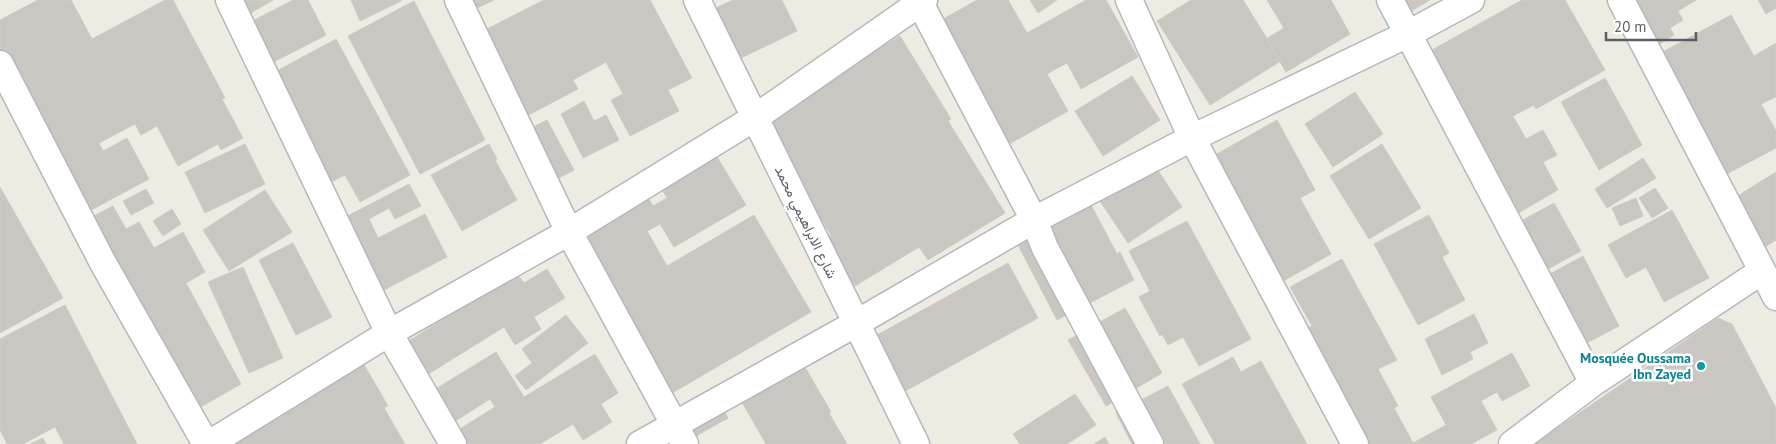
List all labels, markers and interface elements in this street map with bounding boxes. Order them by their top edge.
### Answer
scale bar [1606,10,1696,42]
text: 20 m [1614,17,1647,36]
street label: شارع الابراهيمي محمد [768,163,841,283]
place label: Mosquée Oussama Ibn Zayed [1580,349,1691,383]
marker: Mosquée Oussama Ibn Zayed [1695,360,1707,372]

